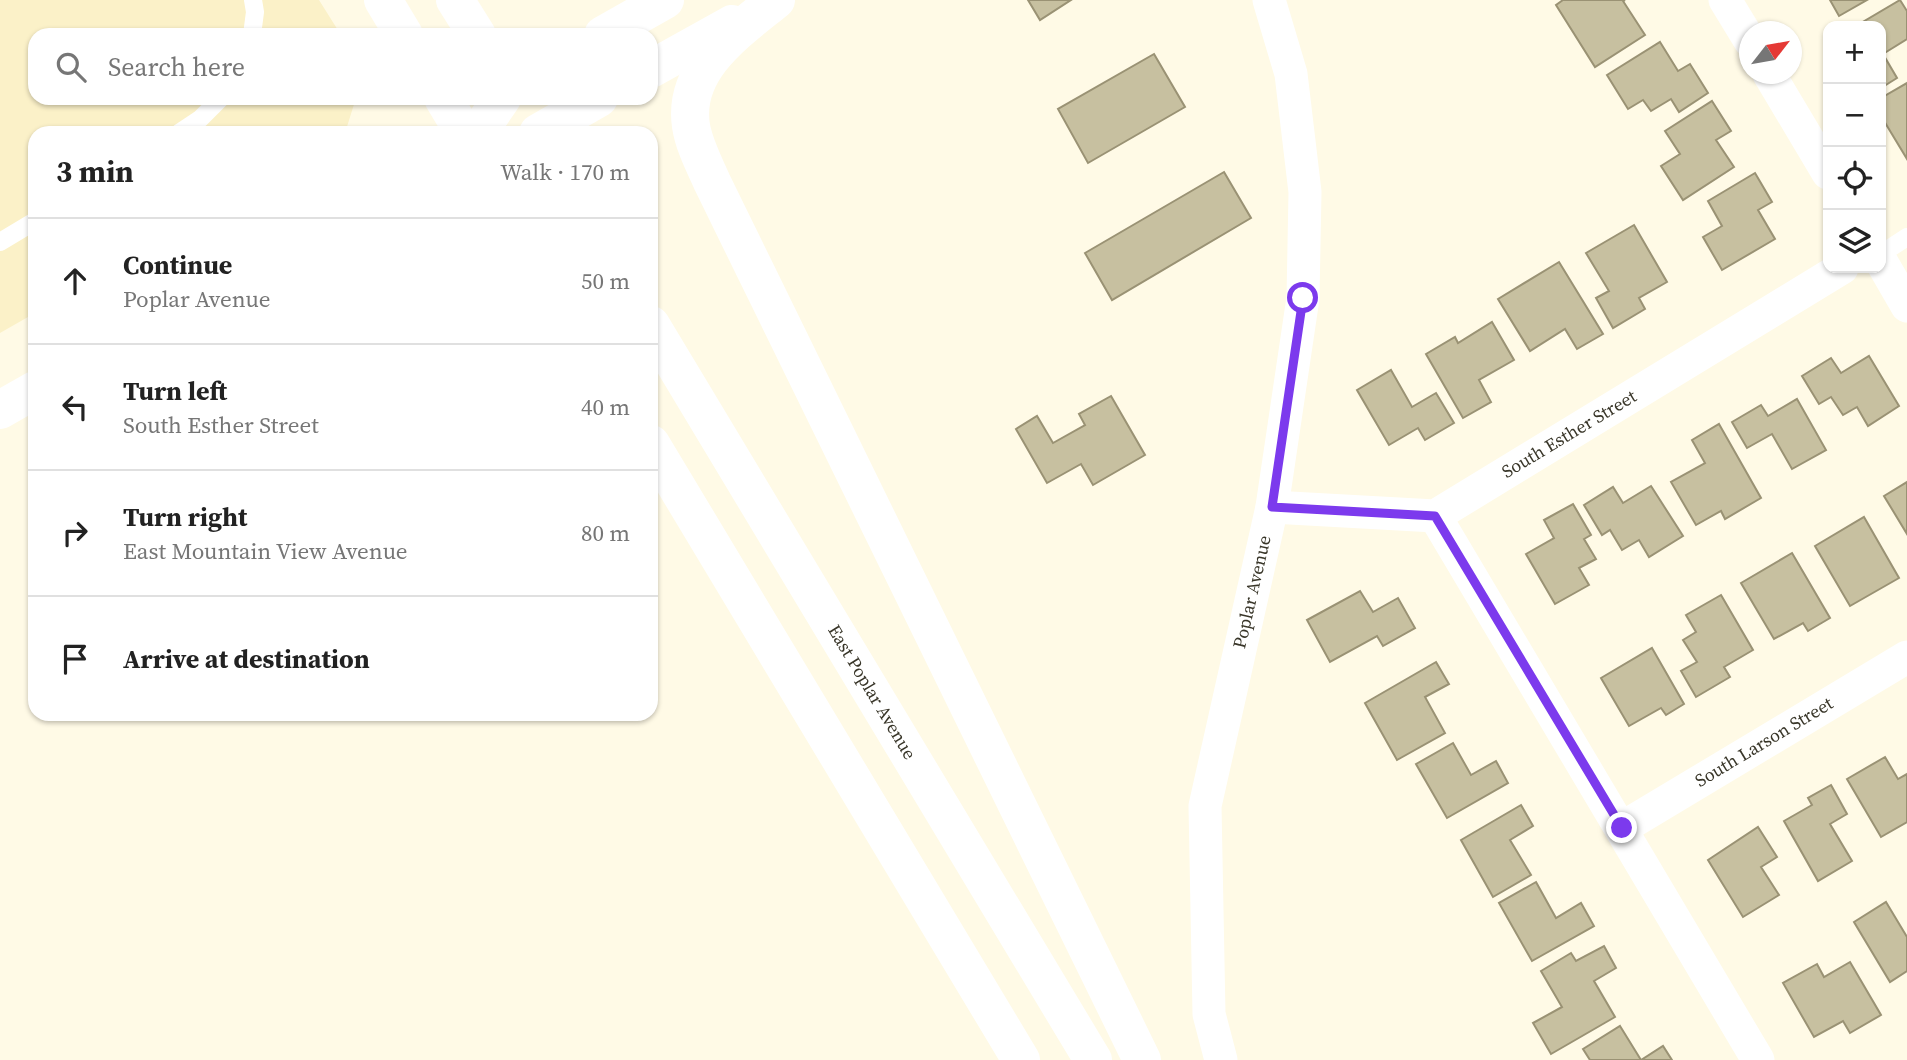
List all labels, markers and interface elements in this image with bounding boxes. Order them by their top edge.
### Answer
north arrow [1739,21,1802,84]
map controls [1823,21,1886,273]
button: + [1823,21,1886,84]
search box [28,28,658,105]
icon: search [52,48,90,86]
text: Search here [108,49,245,85]
button: − [1823,84,1886,147]
button: locate [1823,147,1886,210]
text: 3 min [56,151,134,192]
text: Walk · 170 m [500,156,630,188]
button: layers [1823,210,1886,273]
text: Continue [123,247,232,283]
icon: ahead [56,262,94,300]
text: 50 m [581,265,630,297]
route start [1287,282,1318,313]
text: Poplar Avenue [123,283,270,315]
text: Turn left [123,373,227,409]
street label: South Esther Street [1497,383,1641,484]
icon: left [56,388,94,426]
text: 40 m [581,391,630,423]
text: South Esther Street [123,409,319,441]
text: Turn right [123,499,247,535]
icon: right [56,514,94,552]
text: 80 m [581,517,630,549]
street label: Poplar Avenue [1226,533,1277,651]
text: East Mountain View Avenue [123,535,408,567]
street label: East Poplar Avenue [822,620,923,764]
icon: arrive [56,640,94,678]
text: Arrive at destination [123,641,370,677]
street label: South Larson Street [1690,690,1838,793]
route end [1606,812,1637,843]

